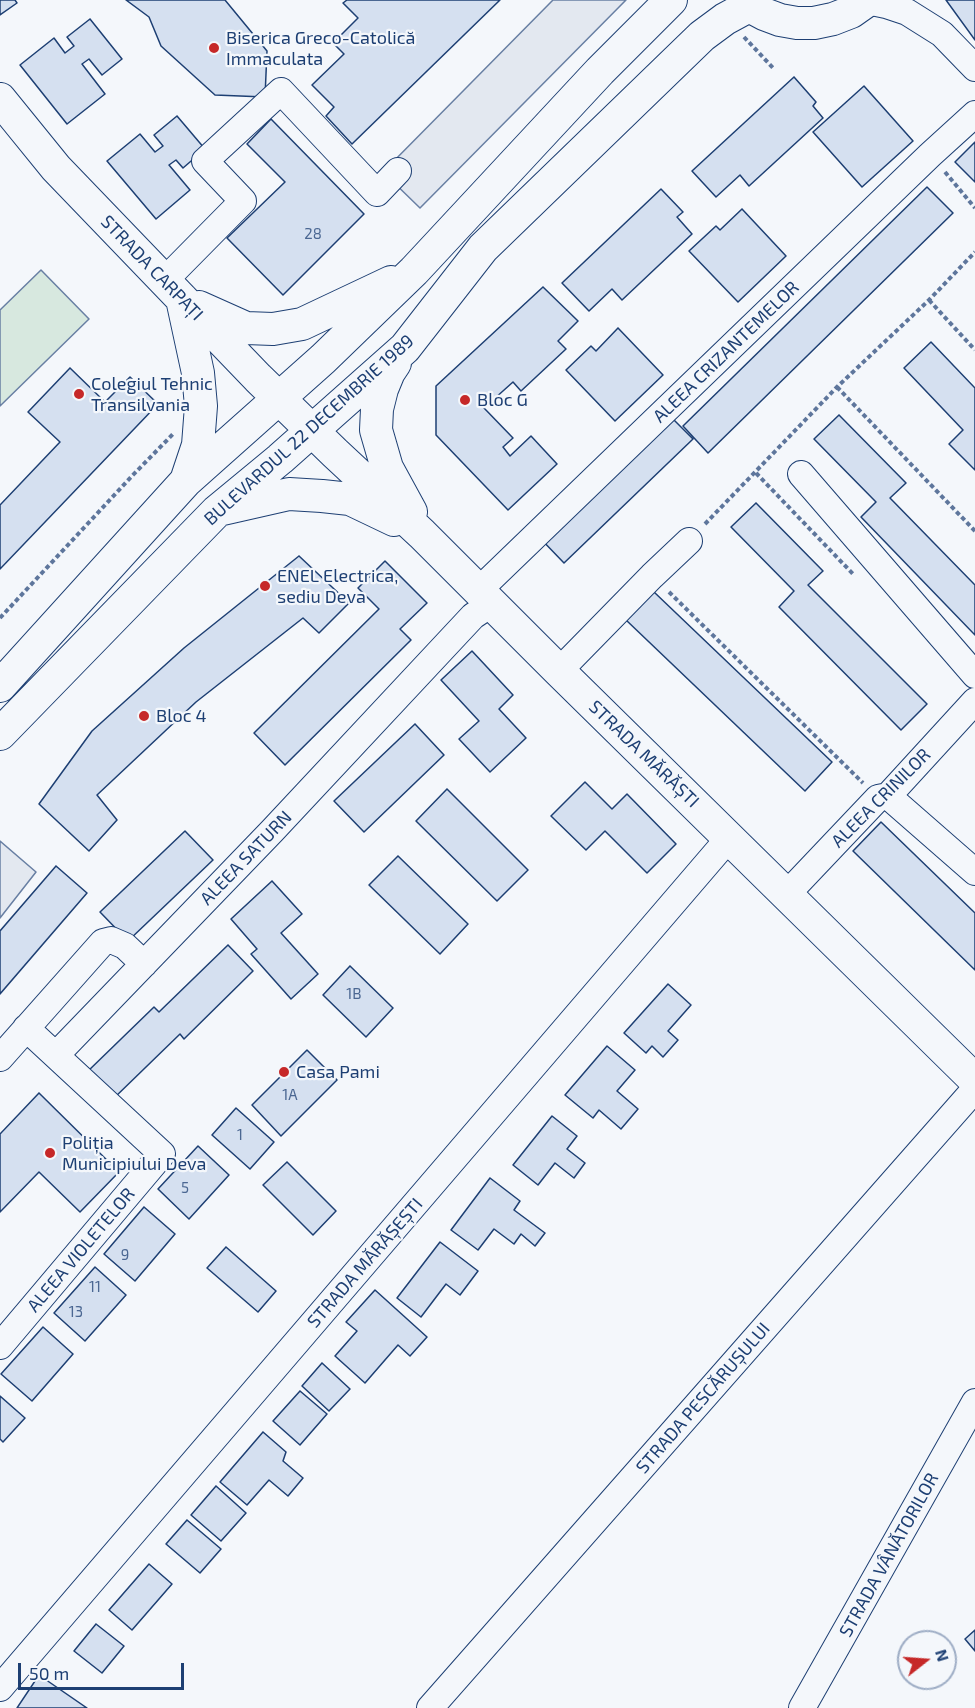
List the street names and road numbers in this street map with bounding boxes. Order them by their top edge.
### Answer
street label: STRADA CARPAȚI [96,211,208,325]
street label: ALEEA CRIZANTEMELOR [649,277,803,427]
street label: BULEVARDUL 22 DECEMBRIE 1989 [200,330,418,530]
street label: STRADA MĂRĂȘTI [585,696,703,812]
street label: ALEEA CRINILOR [827,744,935,852]
street label: ALEEA SATURN [196,807,296,909]
street label: ALEEA VIOLETELOR [23,1183,139,1317]
street label: STRADA MĂRĂȘEȘTI [303,1194,427,1332]
street label: STRADA PESCĂRUȘULUI [632,1318,774,1478]
street label: STRADA VÂNĂTORILOR [835,1469,943,1641]

